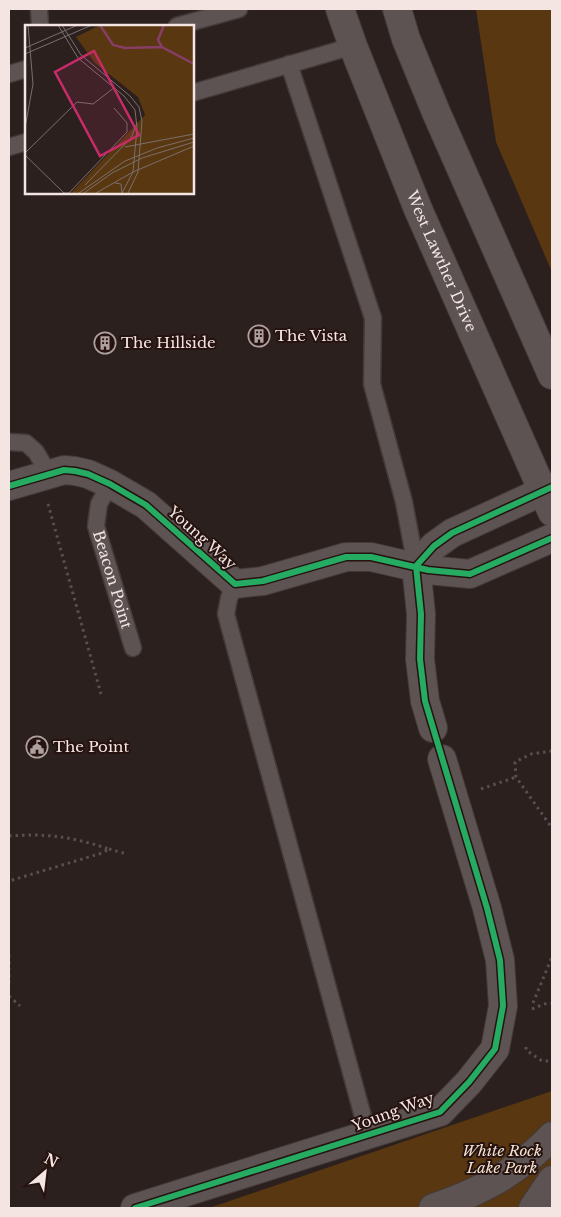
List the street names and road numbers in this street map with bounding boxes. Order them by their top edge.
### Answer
street label: West Lawther Drive [402,187,481,335]
street label: Young Way [163,501,241,574]
street label: Beacon Point [89,528,137,631]
street label: Young Way [348,1088,437,1136]

